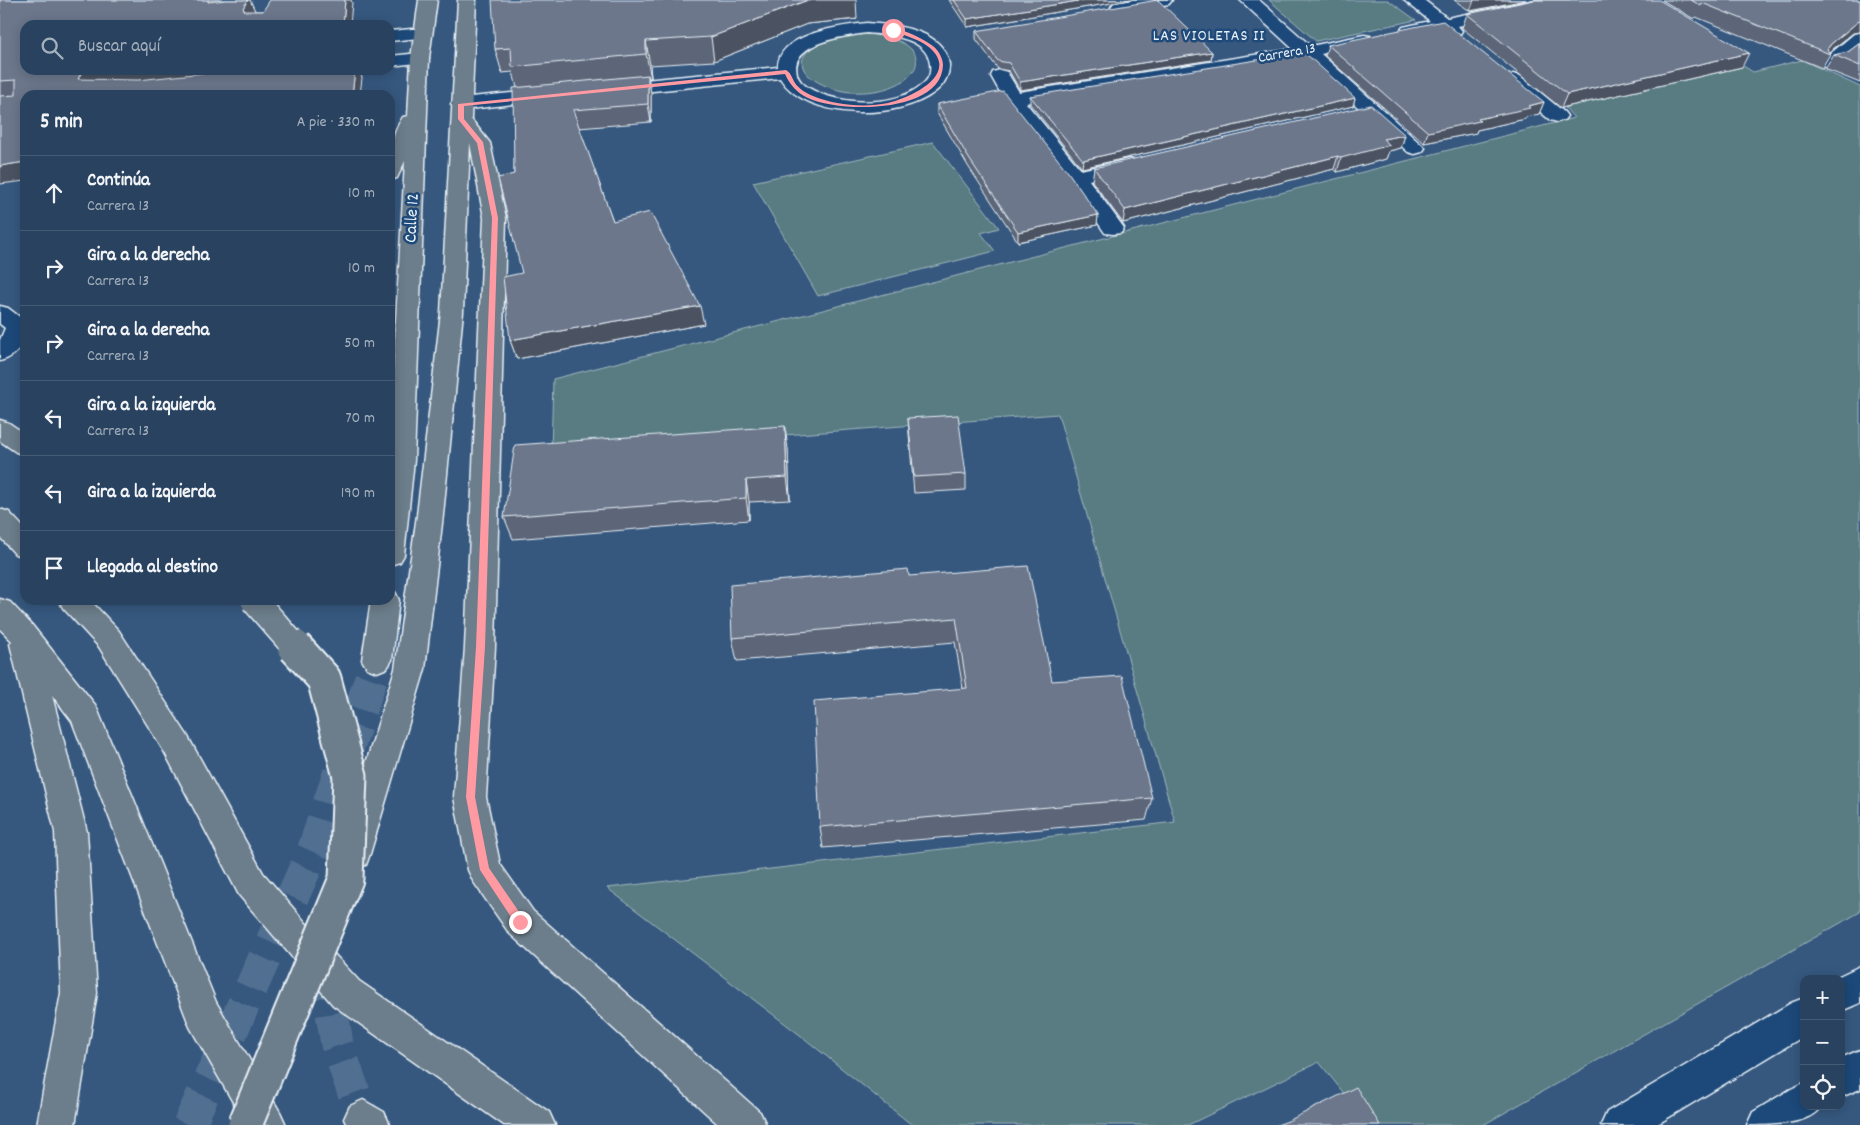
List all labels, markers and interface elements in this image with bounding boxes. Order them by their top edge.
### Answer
route start [882,19,905,42]
search box [20,20,395,75]
district label: LAS VIOLETAS II [1153,25,1265,48]
icon: search [38,34,66,62]
text: Buscar aquí [78,34,160,61]
street label: Carrera 13 [1256,38,1318,70]
text: 5 min [40,108,83,138]
text: A pie · 330 m [297,111,375,134]
text: Continúa [87,168,150,195]
icon: ahead [40,179,68,207]
text: 10 m [348,182,375,205]
street label: Calle 12 [399,192,427,244]
text: Carrera 13 [87,195,149,218]
text: Gira a la derecha [87,243,209,270]
icon: right [40,254,68,282]
text: 10 m [348,257,375,280]
text: Carrera 13 [87,270,149,293]
text: Gira a la derecha [87,318,209,345]
icon: right [40,329,68,357]
text: 50 m [344,332,375,355]
text: Carrera 13 [87,345,149,368]
text: Gira a la izquierda [87,393,215,420]
icon: left [40,404,68,432]
text: 70 m [345,407,375,430]
text: Carrera 13 [87,420,149,443]
icon: left [40,479,68,507]
text: Gira a la izquierda [87,480,215,507]
text: 190 m [341,482,375,505]
icon: arrive [40,554,68,582]
text: Llegada al destino [87,555,218,582]
route end [509,911,532,934]
map controls [1800,975,1845,1110]
button: + [1800,975,1845,1020]
button: − [1800,1020,1845,1065]
button: locate [1800,1065,1845,1110]

